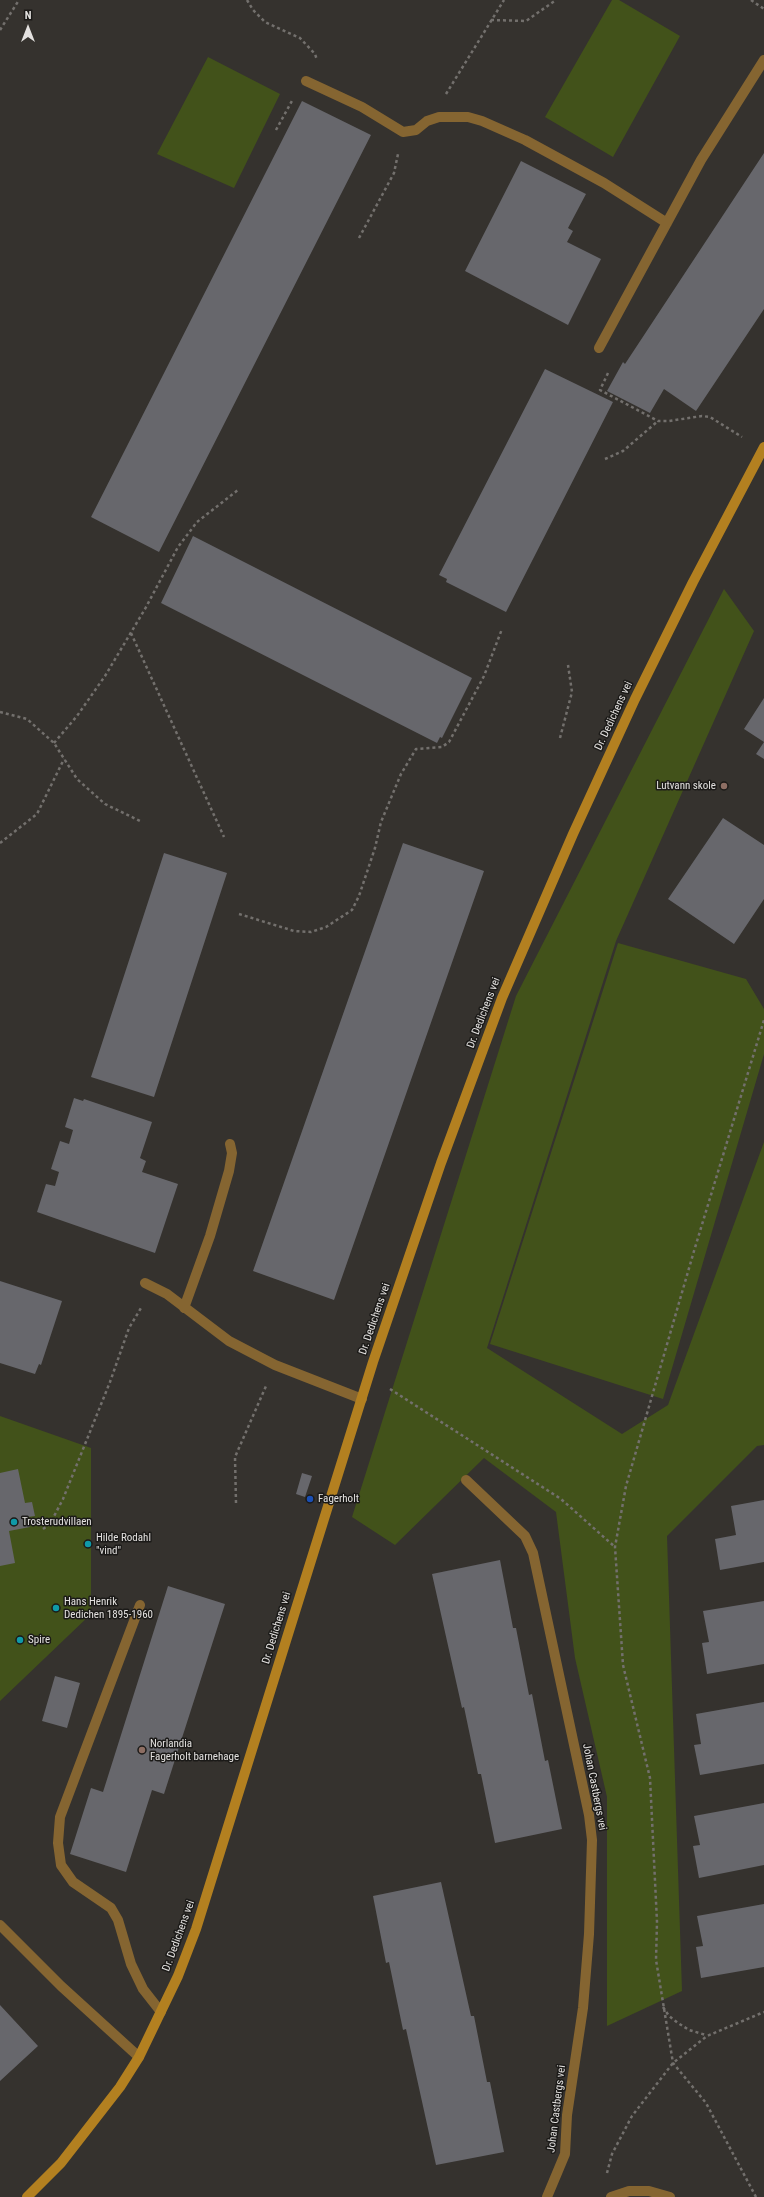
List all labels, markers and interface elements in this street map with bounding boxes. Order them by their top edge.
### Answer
north arrow [8,8,48,48]
text: N [25,9,31,22]
street label: Dr. Dedichens vei [592,679,636,753]
place label: Lutvann skole [656,779,716,793]
marker: Lutvann skole [719,781,729,791]
street label: Dr. Dedichens vei [464,976,504,1050]
street label: Dr. Dedichens vei [357,1282,393,1356]
place label: Fagerholt [318,1492,359,1506]
marker: Fagerholt [305,1494,315,1504]
place label: Trosterudvillaen [22,1515,92,1529]
marker: Trosterudvillaen [9,1517,19,1527]
place label: Hilde Rodahl "vind" [96,1531,151,1557]
marker: Hilde Rodahl "vind" [83,1539,93,1549]
street label: Dr. Dedichens vei [260,1590,294,1666]
place label: Hans Henrik Dedichen 1895-1960 [64,1595,153,1621]
marker: Hans Henrik Dedichen 1895-1960 [51,1603,61,1613]
place label: Spire [28,1633,50,1647]
marker: Spire [15,1635,25,1645]
place label: Norlandia Fagerholt barnehage [150,1737,239,1763]
street label: Johan Castbergs vei [579,1742,609,1832]
marker: Norlandia Fagerholt barnehage [137,1745,147,1755]
street label: Dr. Dedichens vei [160,1899,198,1973]
street label: Johan Castbergs vei [545,2064,569,2154]

